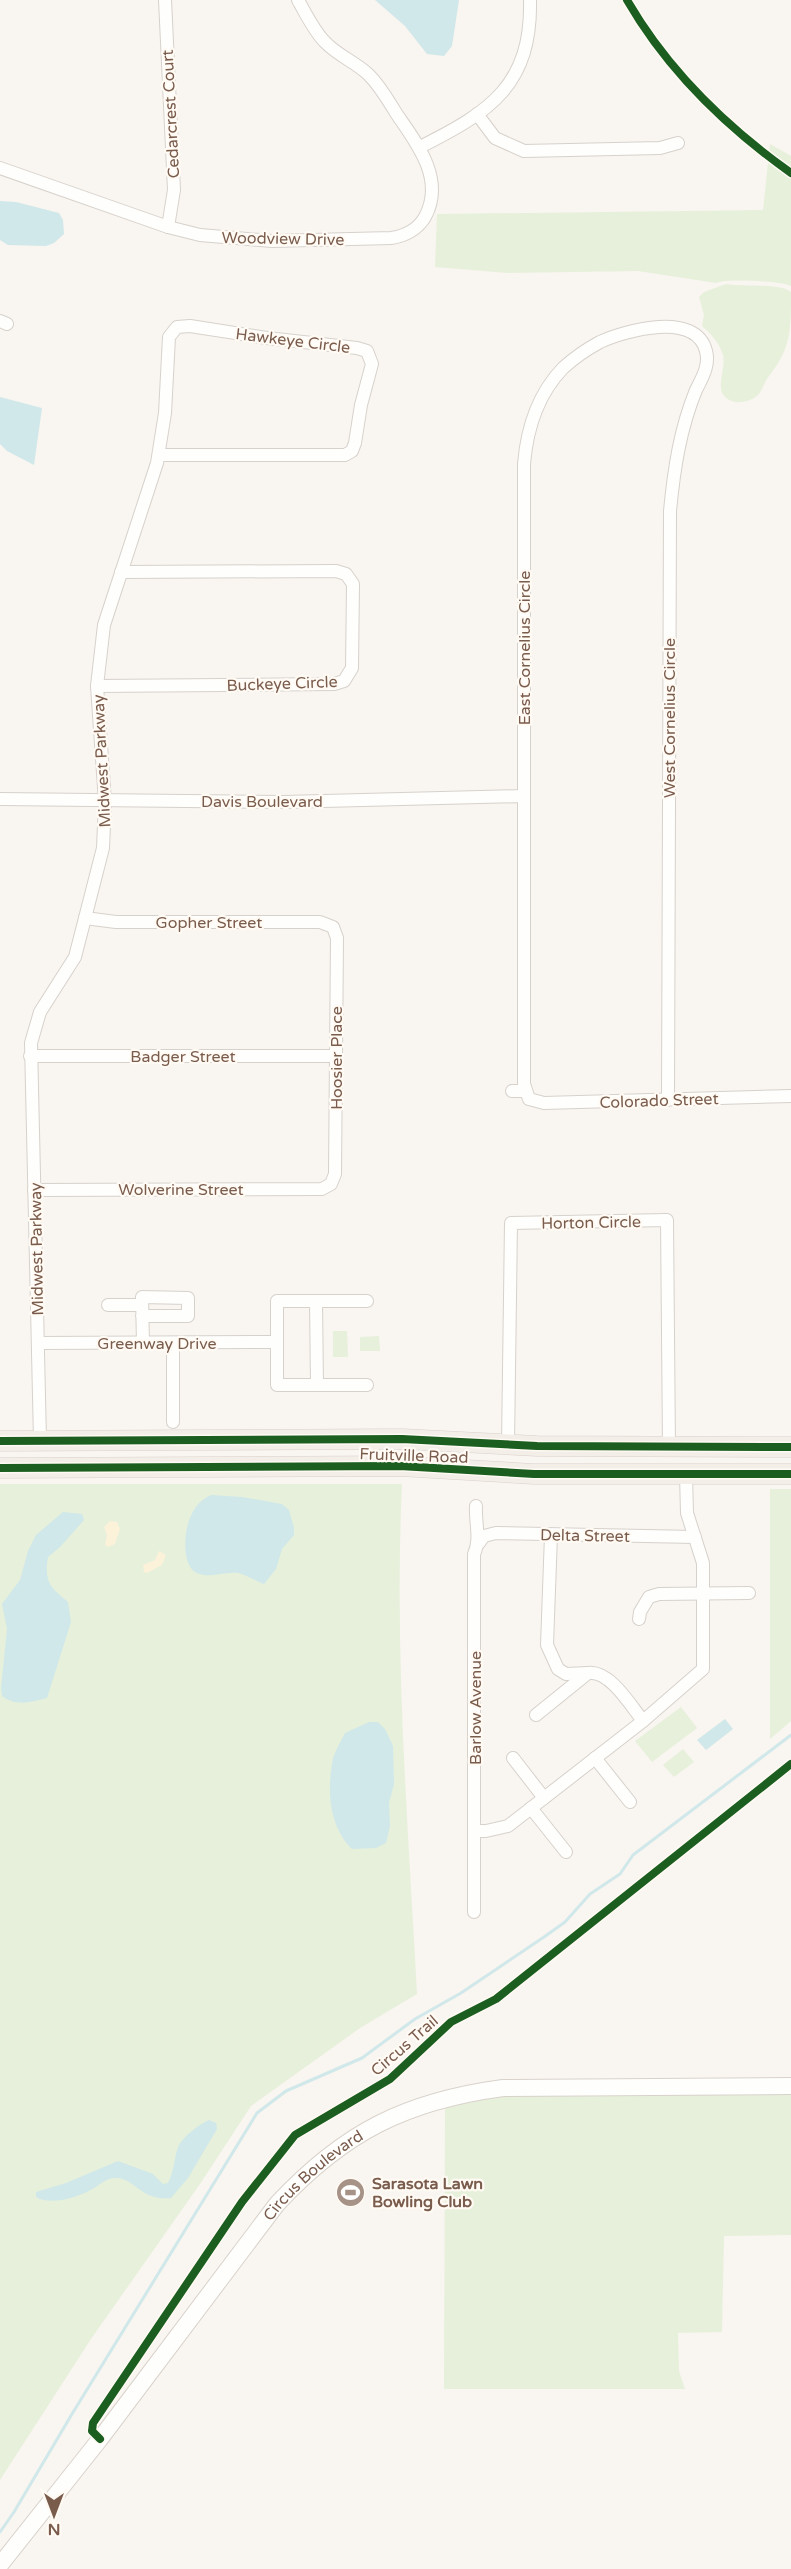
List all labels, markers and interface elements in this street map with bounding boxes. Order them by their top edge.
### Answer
street label: Cedarcrest Court [158,49,184,179]
street label: Woodview Drive [221,228,344,250]
street label: Hawkeye Circle [234,324,351,358]
street label: East Cornelius Circle [515,571,535,725]
street label: West Cornelius Circle [660,638,680,798]
street label: Buckeye Circle [226,672,338,696]
street label: Midwest Parkway [89,694,115,828]
street label: Davis Boulevard [201,792,323,812]
street label: Gopher Street [156,913,262,933]
street label: Hoosier Place [327,1006,347,1110]
street label: Badger Street [130,1047,236,1067]
street label: Colorado Street [599,1089,719,1113]
street label: Wolverine Street [118,1180,244,1200]
street label: Midwest Parkway [26,1182,48,1316]
street label: Horton Circle [541,1212,641,1234]
street label: Greenway Drive [97,1334,217,1354]
street label: Fruitville Road [359,1444,469,1468]
street label: Delta Street [540,1525,630,1547]
street label: Barlow Avenue [466,1651,486,1765]
street label: Circus Trail [367,2011,443,2081]
street label: Circus Boulevard [259,2126,367,2225]
place label: Sarasota Lawn Bowling Club [372,2174,483,2212]
sports icon: Sarasota Lawn Bowling Club [335,2176,367,2208]
north arrow [24,2485,84,2545]
text: N [48,2519,60,2539]

